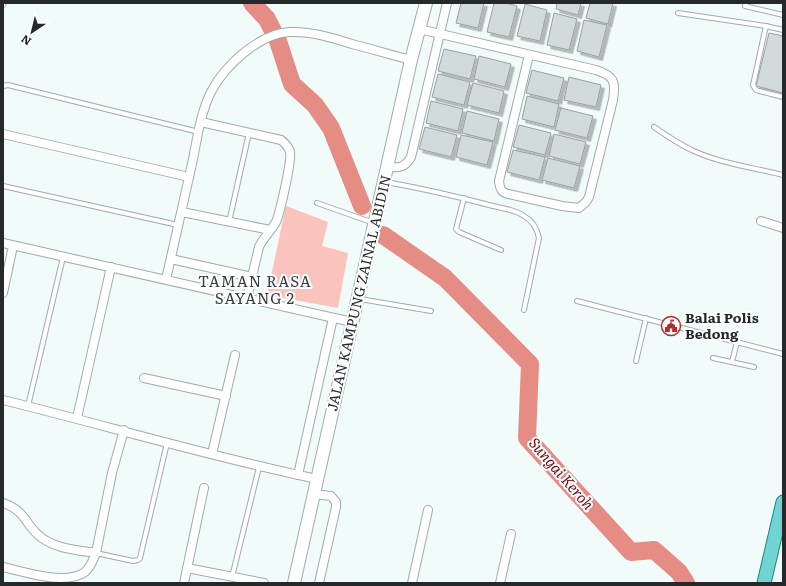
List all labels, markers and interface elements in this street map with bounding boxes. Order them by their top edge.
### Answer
north arrow [12,12,52,52]
text: N [17,32,34,50]
street label: JALAN KAMPUNG ZAINAL ABIDIN [321,173,395,413]
district label: TAMAN RASA SAYANG 2 [198,269,312,309]
place label: Balai Polis Bedong [685,307,759,343]
public building icon: Balai Polis Bedong [660,315,682,337]
water label: Sungai Keroh [524,432,600,514]

